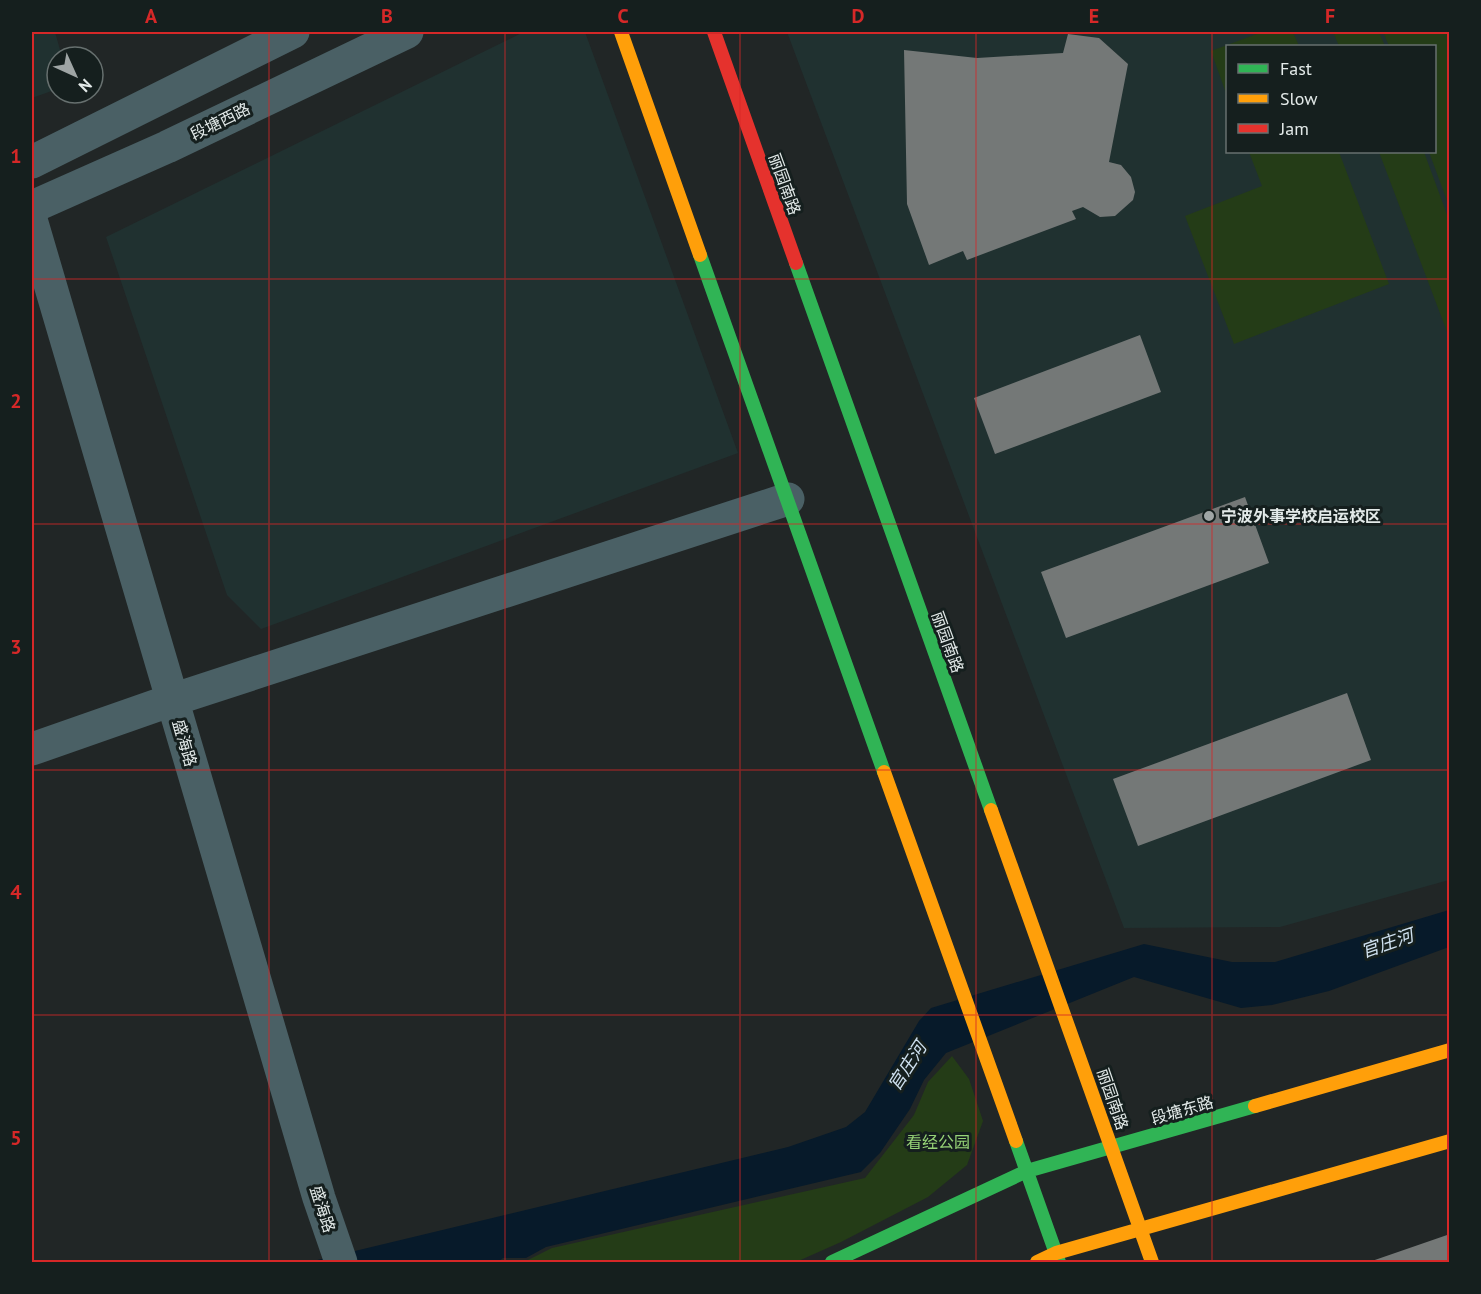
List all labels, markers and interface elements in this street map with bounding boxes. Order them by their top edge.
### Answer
text: A [145,3,158,29]
text: B [381,3,393,29]
text: C [617,3,629,29]
text: D [852,3,865,29]
text: E [1089,3,1099,29]
text: F [1325,3,1335,29]
north arrow [45,45,105,105]
legend [1226,45,1436,153]
text: Fast [1280,57,1312,80]
text: N [75,75,96,96]
text: Slow [1280,87,1318,110]
street label: 段塘西路 [187,98,253,144]
text: Jam [1279,117,1309,140]
text: 1 [10,143,22,169]
street label: 丽园南路 [765,151,805,217]
text: 2 [10,388,22,414]
place label: 宁波外事学校启运校区 [1221,506,1381,526]
marker: 宁波外事学校启运校区 [1202,509,1216,523]
street label: 丽园南路 [928,609,968,675]
text: 3 [10,634,22,660]
street label: 盛海路 [169,717,201,769]
text: 4 [10,879,22,905]
water label: 官庄河 [1358,922,1419,963]
water label: 官庄河 [883,1035,933,1095]
street label: 丽园南路 [1093,1065,1133,1133]
street label: 段塘东路 [1148,1092,1216,1128]
text: 5 [10,1125,22,1151]
park label: 看经公园 [906,1132,970,1152]
street label: 盛海路 [306,1183,340,1235]

